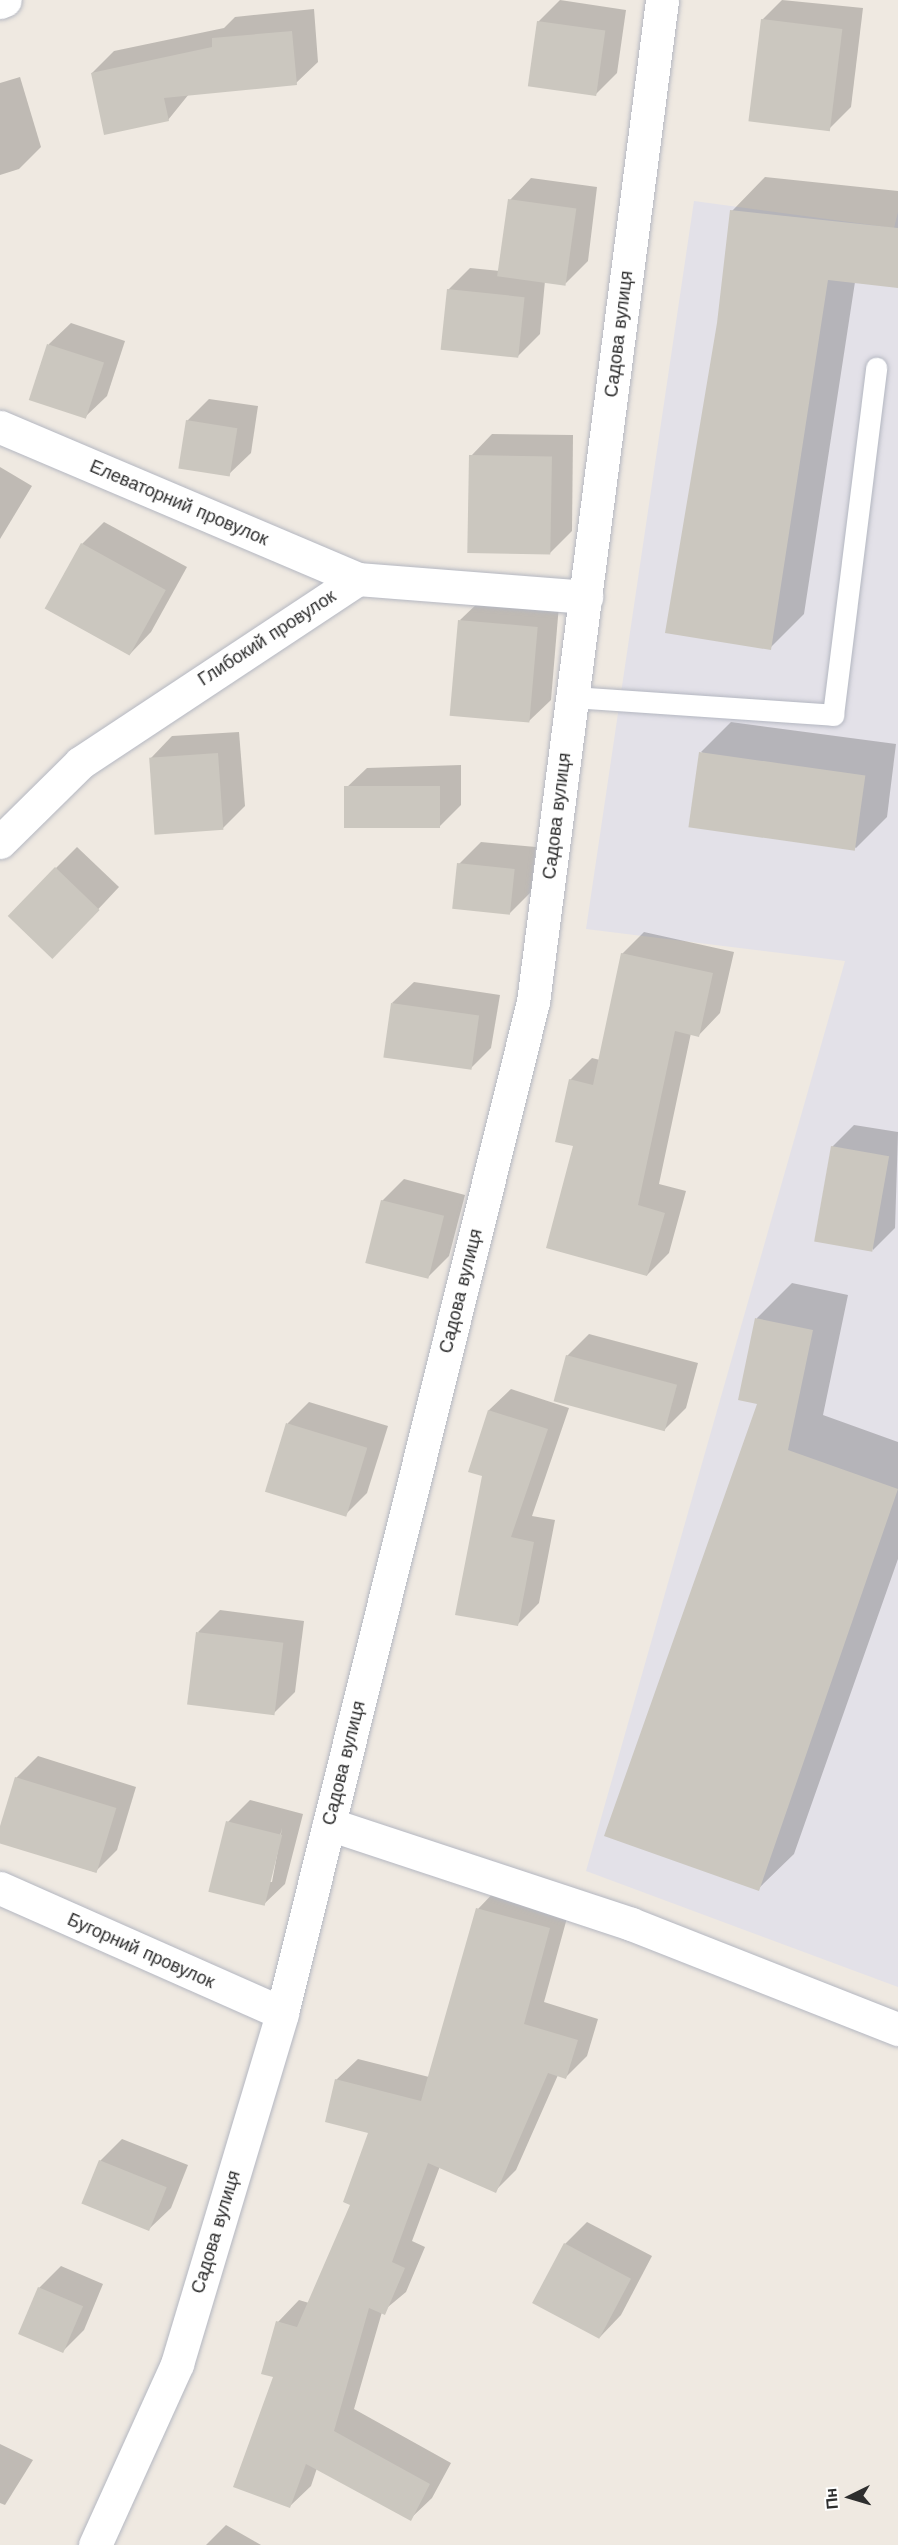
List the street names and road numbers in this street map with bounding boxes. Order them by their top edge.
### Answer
street label: Садова вулиця [601,269,637,399]
street label: Елеваторний провулок [86,456,272,550]
street label: Глибокий провулок [194,585,340,691]
street label: Садова вулиця [539,751,575,881]
street label: Садова вулиця [435,1226,487,1356]
street label: Садова вулиця [318,1698,370,1828]
street label: Бугорний провулок [64,1909,218,1993]
street label: Садова вулиця [187,2168,245,2296]

